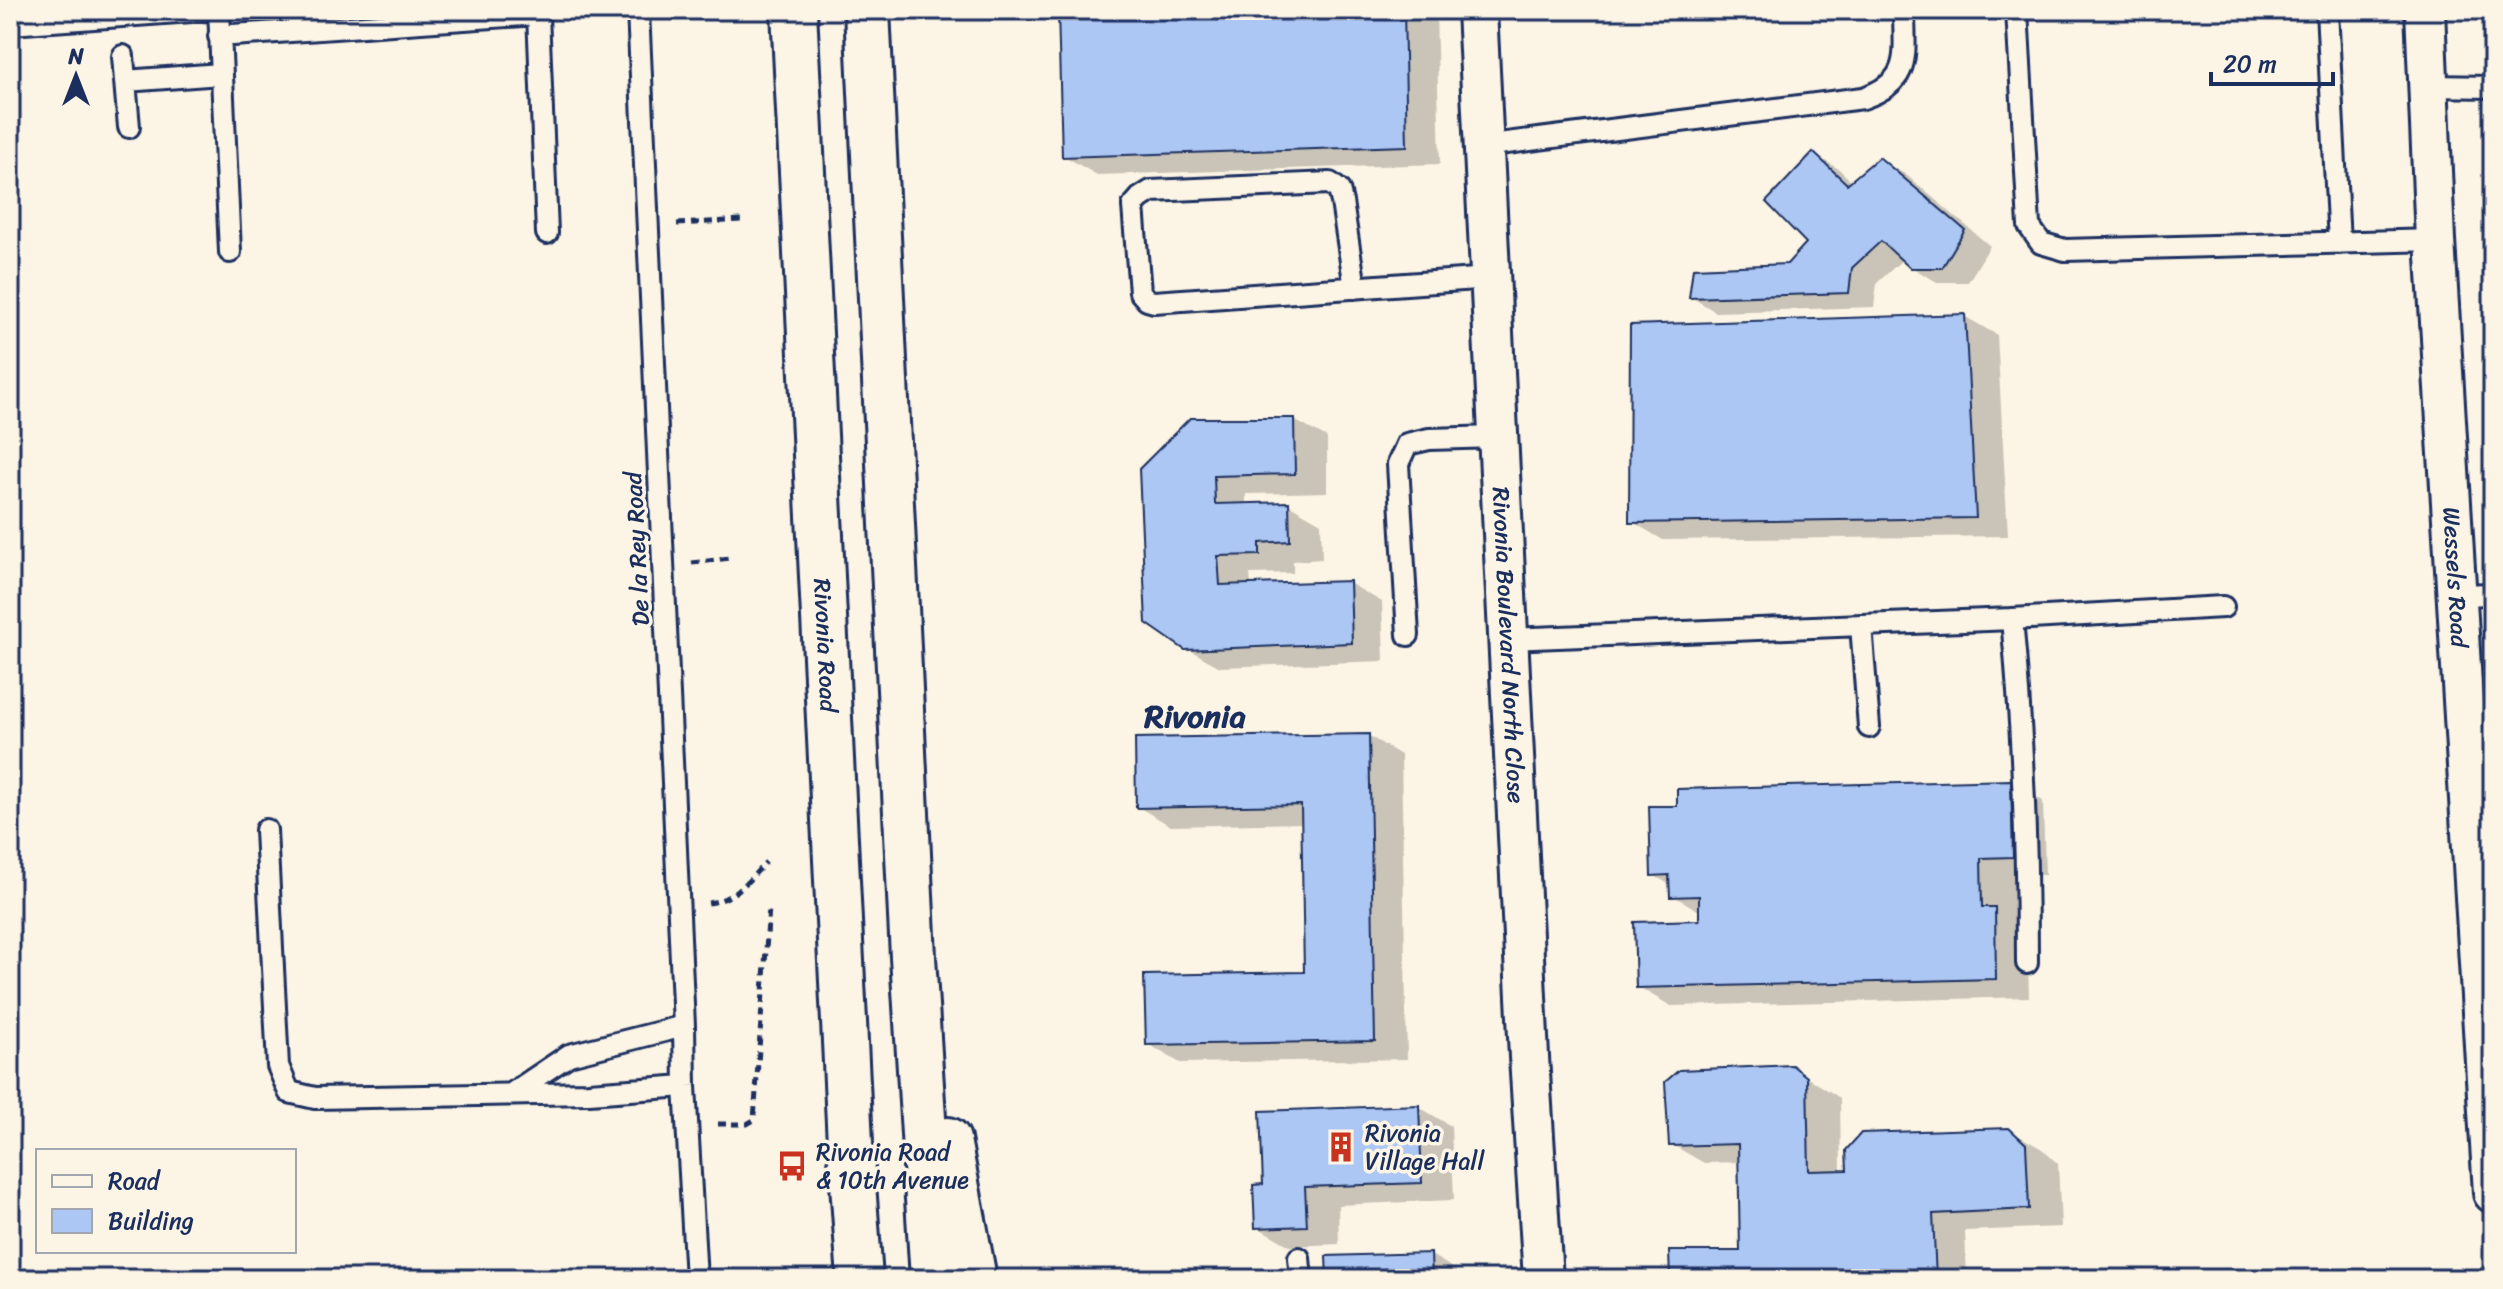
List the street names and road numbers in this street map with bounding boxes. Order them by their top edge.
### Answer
street label: De la Rey Road [612,470,662,627]
street label: Rivonia Boulevard North Close [1480,486,1537,805]
street label: Wessels Road [2430,506,2481,650]
street label: Rivonia Road [801,577,850,715]

